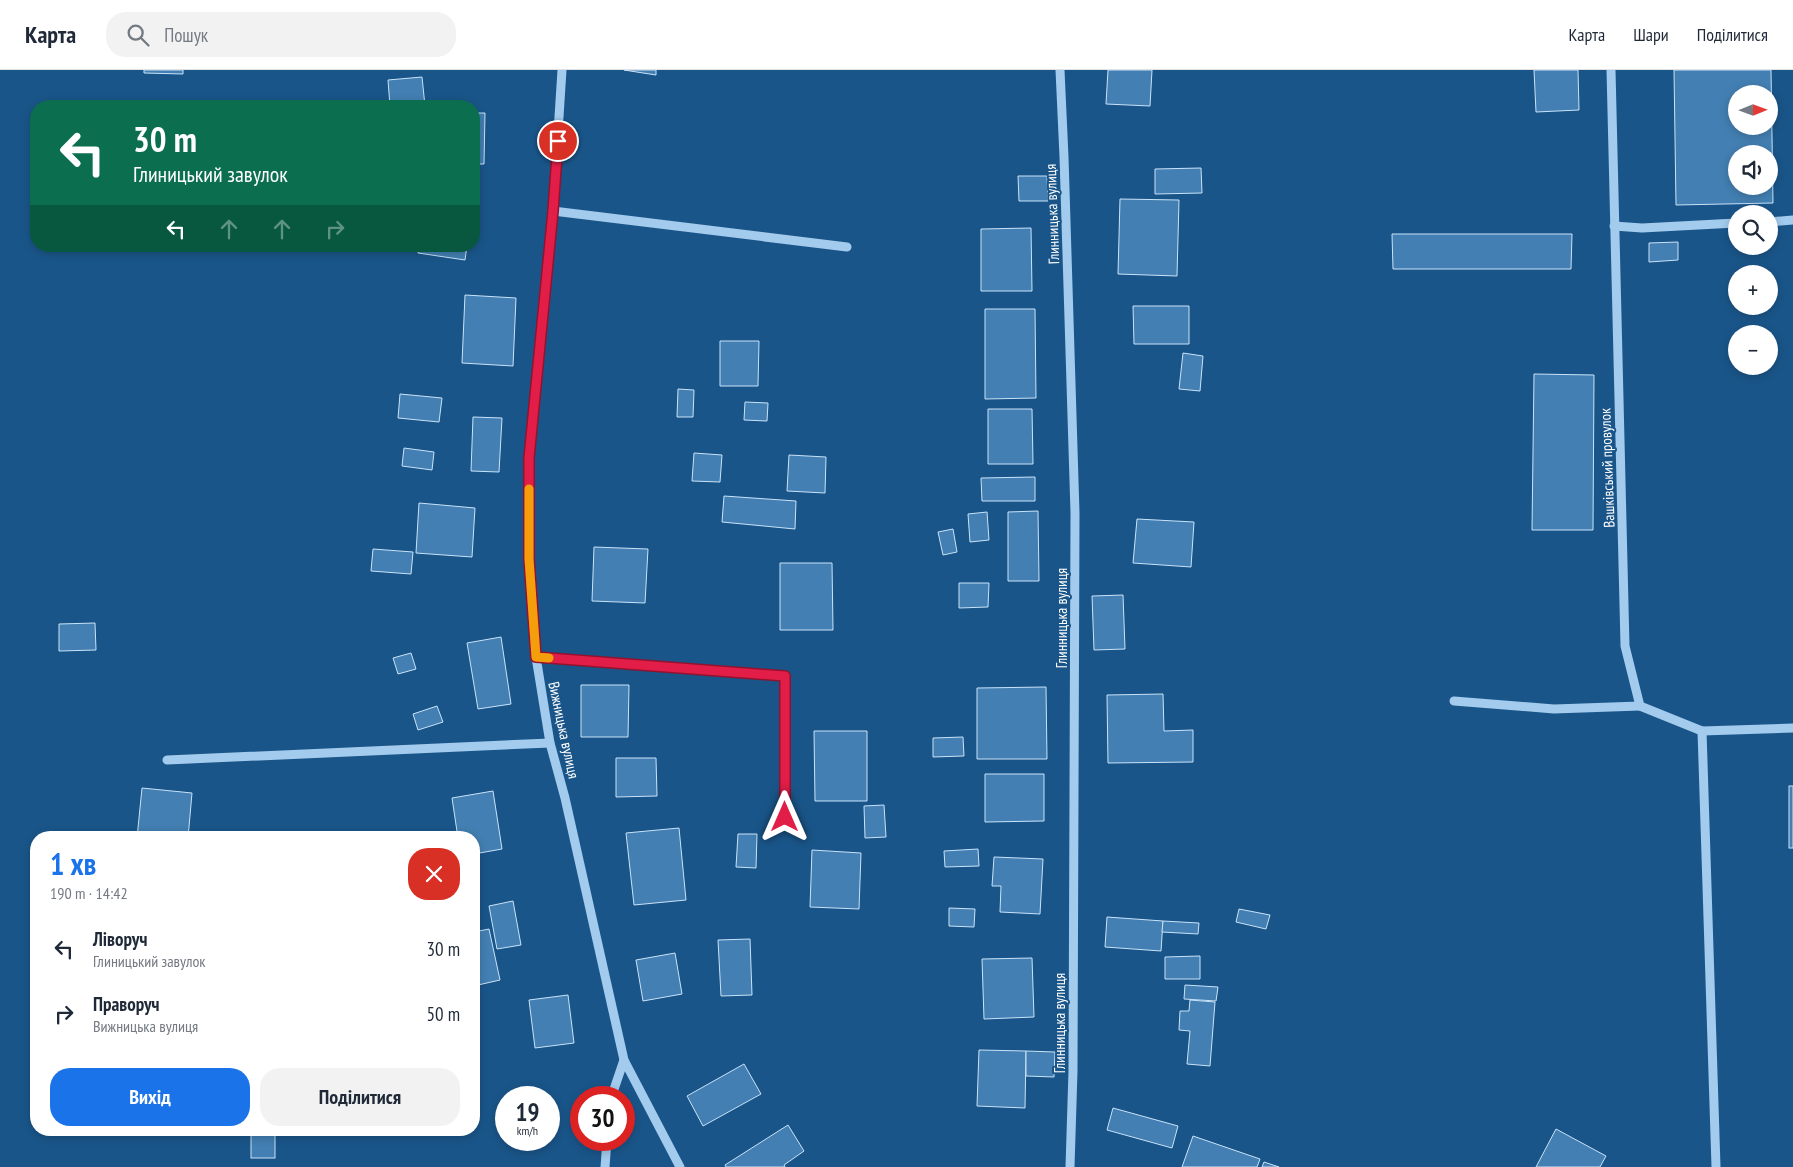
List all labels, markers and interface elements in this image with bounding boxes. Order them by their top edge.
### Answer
search box [106,12,456,57]
text: Карта [25,19,76,50]
icon: search [124,21,152,49]
text: Пошук [164,23,208,47]
text: Карта [1569,23,1605,46]
text: Шари [1633,23,1669,46]
text: Поділитися [1697,23,1768,46]
north arrow [1728,85,1778,135]
map controls [1728,85,1778,375]
text: 30 m [133,116,197,162]
icon: left [50,120,115,185]
pin [537,120,579,162]
icon: arrive [544,127,572,155]
button: sound [1728,145,1778,195]
text: Глиницький завулок [133,160,288,188]
street label: Глинницька вулиця [1041,163,1063,264]
button: search [1728,205,1778,255]
icon: left [162,215,190,243]
icon: ahead [215,215,243,243]
icon: ahead [268,215,296,243]
icon: right [321,215,349,243]
button: + [1728,265,1778,315]
button: − [1728,325,1778,375]
street label: Вашківський провулок [1595,408,1619,528]
street label: Глинницька вулиця [1052,568,1071,668]
street label: Вижницька вулиця [544,680,584,780]
position arrow [758,790,810,842]
text: 1 хв [50,844,96,883]
button: close [408,848,460,900]
text: 190 m · 14:42 [50,883,128,903]
text: Ліворуч [93,927,147,951]
icon: left [50,935,78,963]
text: 30 m [427,937,460,961]
text: Глиницький завулок [93,951,206,971]
street label: Глинницька вулиця [1050,973,1069,1073]
text: Праворуч [93,992,160,1016]
icon: right [50,1000,78,1028]
text: 50 m [427,1002,460,1026]
text: Вижницька вулиця [93,1016,198,1036]
button: Вихід [50,1068,250,1126]
button: Поділитися [260,1068,460,1126]
speed limit sign: 30 [570,1086,635,1151]
text: 19 [516,1096,539,1128]
text: km/h [517,1123,538,1138]

